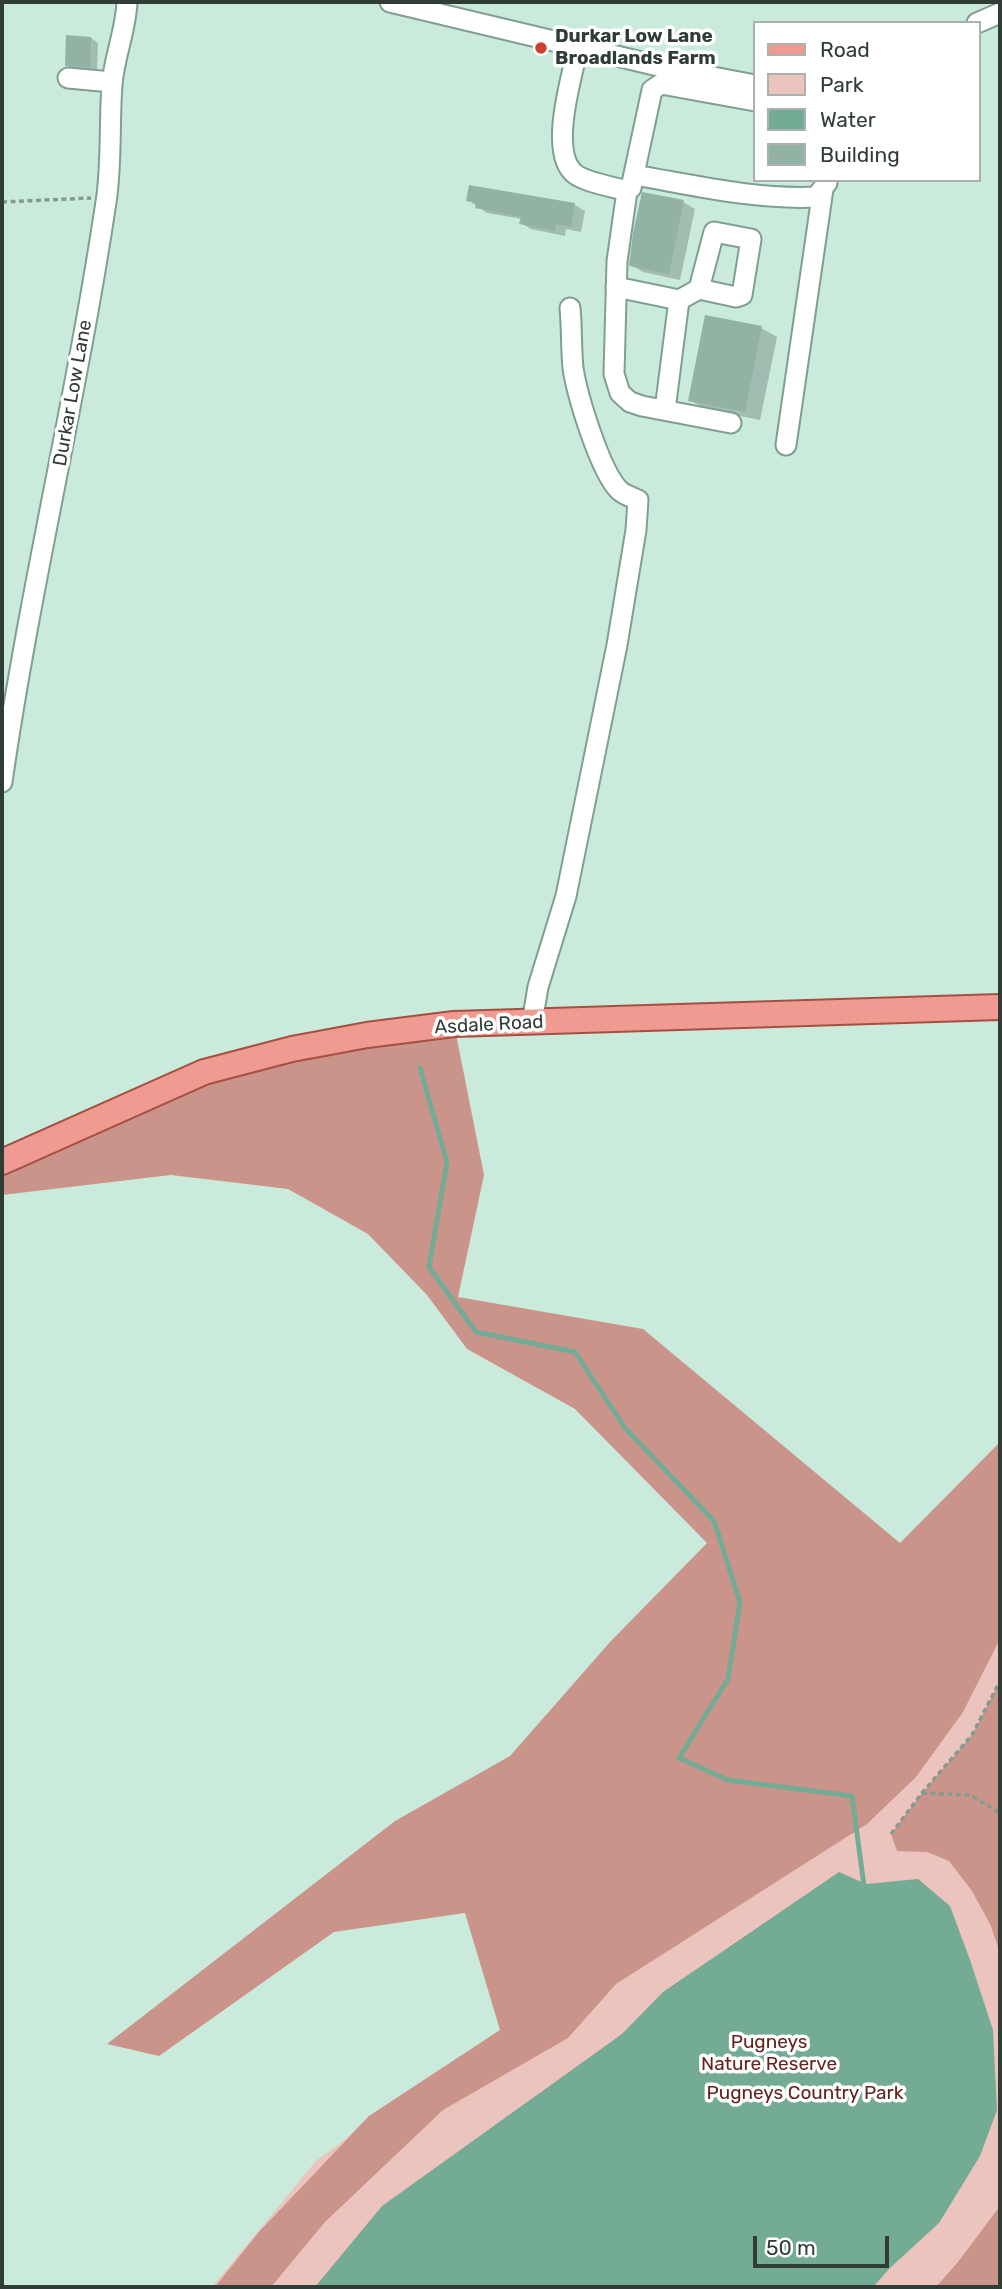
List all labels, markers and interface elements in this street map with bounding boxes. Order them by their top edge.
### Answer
legend [754,21,981,182]
place label: Durkar Low Lane Broadlands Farm [555,26,716,70]
text: Road [820,37,870,62]
marker: Durkar Low Lane Broadlands Farm [533,40,549,56]
text: Park [820,72,864,97]
text: Water [820,107,876,132]
text: Building [820,142,900,167]
street label: Durkar Low Lane [49,318,97,468]
street label: Asdale Road [434,1011,544,1039]
park label: Pugneys Nature Reserve [701,2032,837,2076]
park label: Pugneys Country Park [707,2083,903,2105]
scale bar [757,2222,894,2266]
text: 50 m [766,2235,816,2260]

